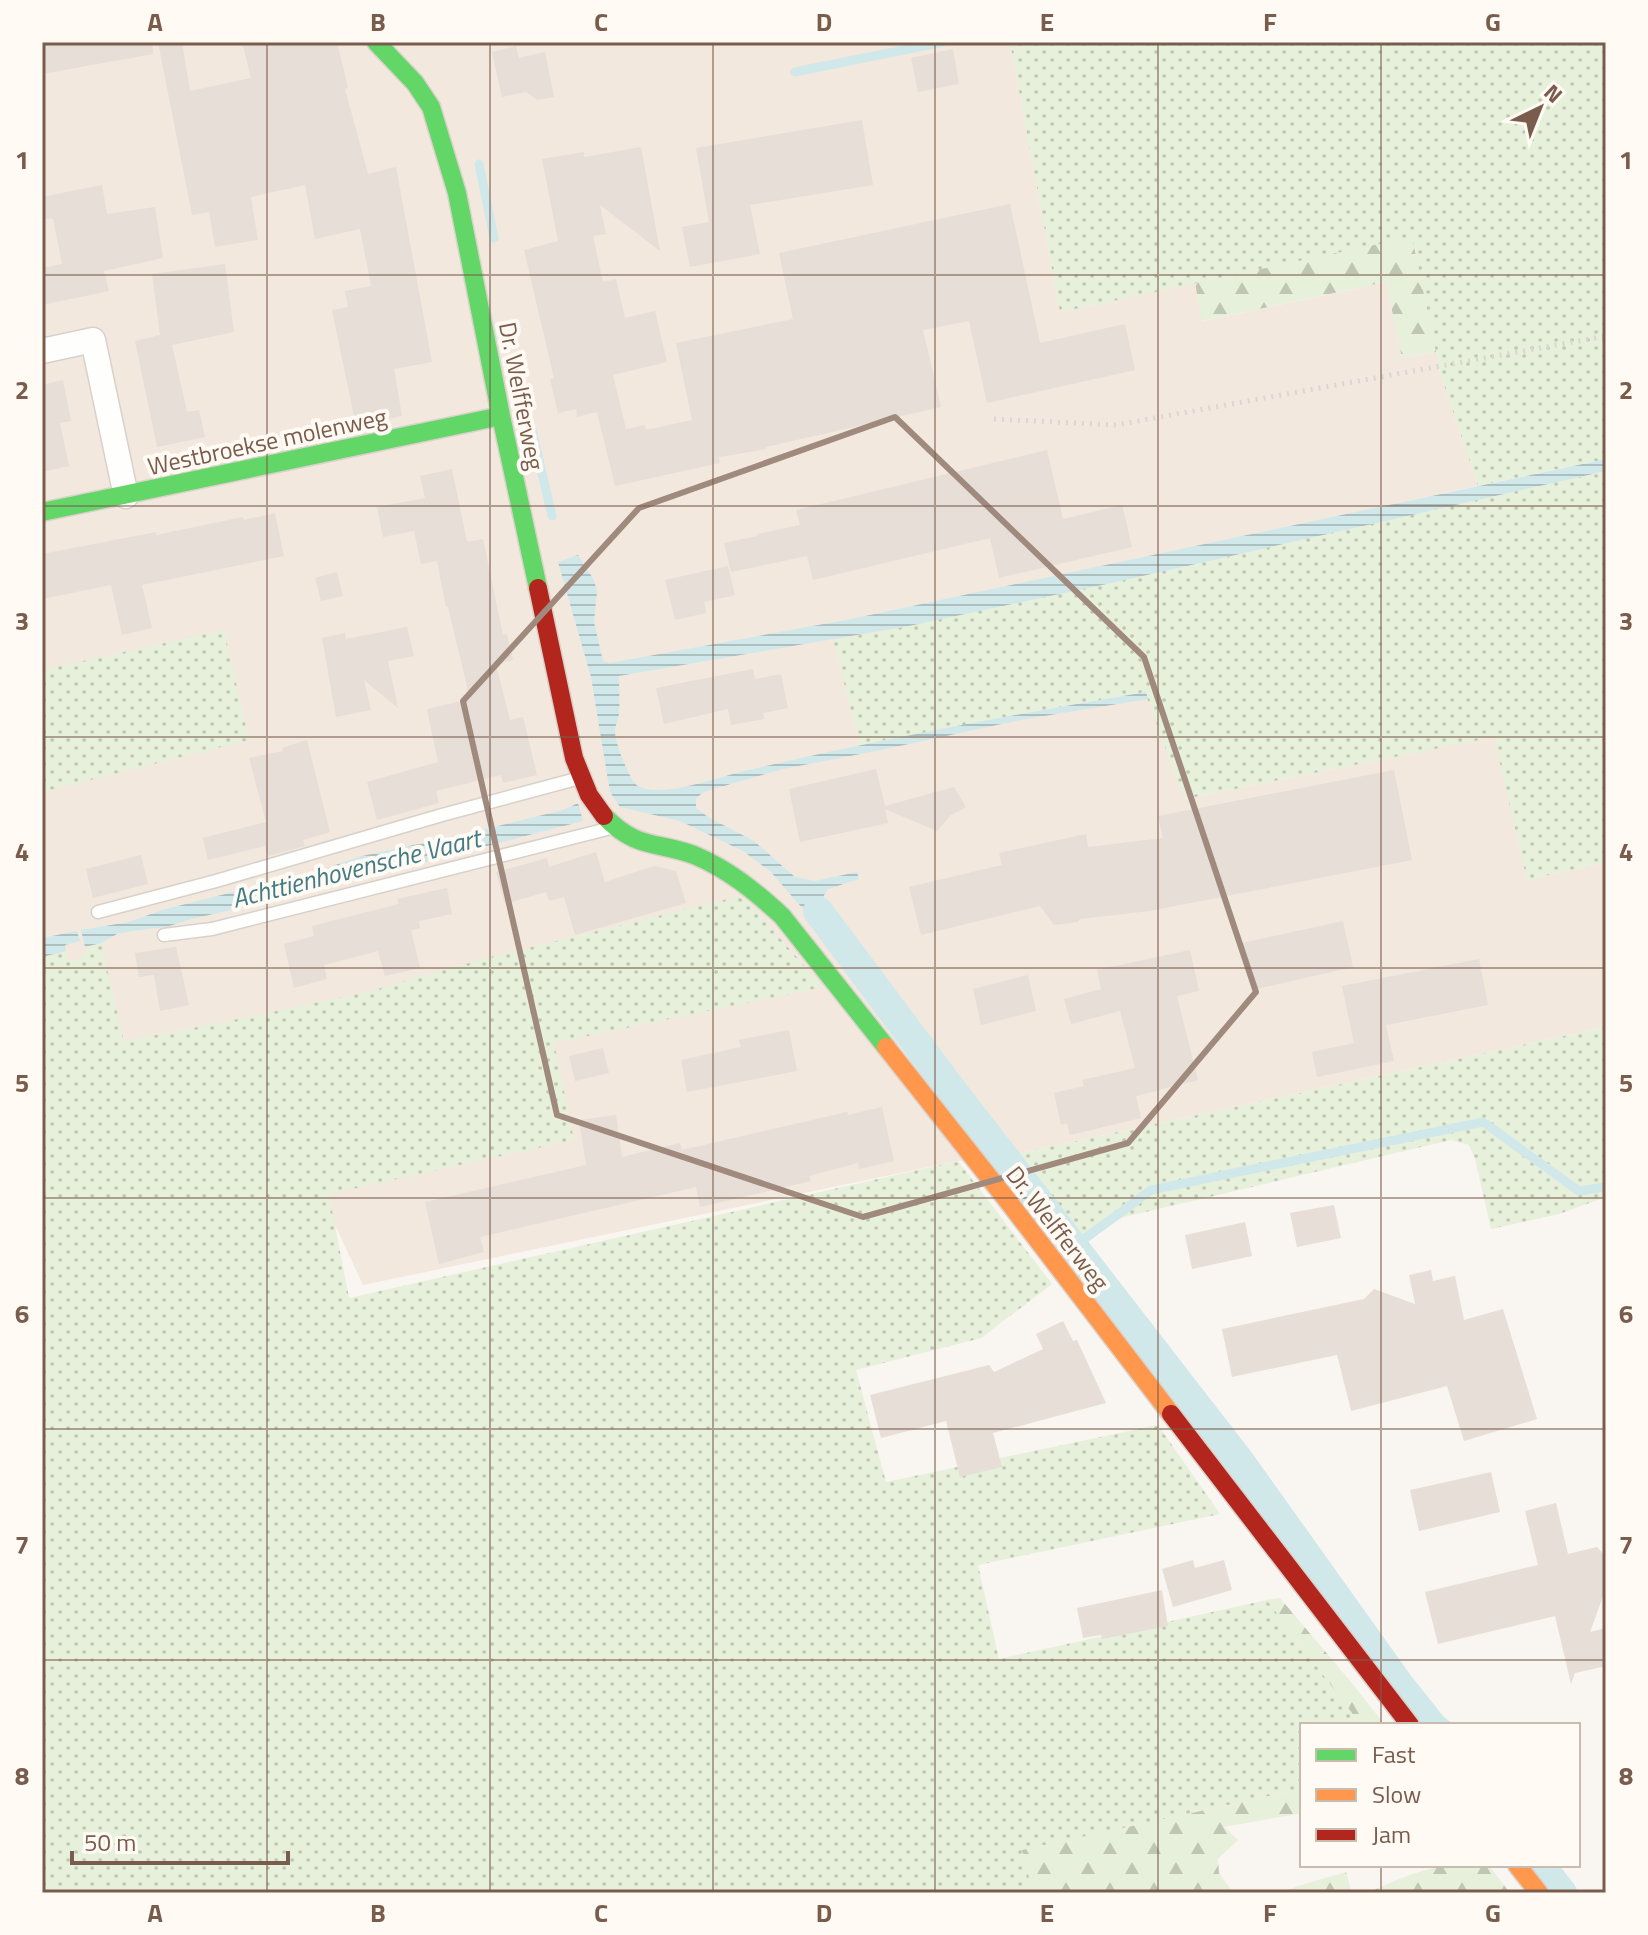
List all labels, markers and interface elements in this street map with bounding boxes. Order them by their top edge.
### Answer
text: A [147,2,163,41]
text: B [370,2,386,41]
text: C [594,2,608,41]
text: D [816,2,832,41]
text: E [1040,2,1054,41]
text: F [1263,2,1277,41]
text: G [1485,2,1501,41]
north arrow [1500,68,1580,148]
text: N [1536,76,1571,111]
text: 1 [15,140,29,179]
text: 1 [1619,140,1633,179]
street label: Dr. Welfferweg [490,319,554,473]
text: 2 [15,370,29,409]
text: 2 [1619,370,1633,409]
street label: Westbroekse molenweg [144,398,390,484]
text: 3 [15,601,29,640]
text: 3 [1619,601,1633,640]
water label: Achttienhovensche Vaart [228,818,487,918]
text: 4 [15,832,29,871]
text: 4 [1619,832,1633,871]
text: 5 [15,1063,29,1102]
text: 5 [1619,1063,1633,1102]
street label: Dr. Welfferweg [998,1158,1118,1298]
text: 6 [15,1294,29,1333]
text: 6 [1619,1294,1633,1333]
text: 7 [15,1525,29,1564]
text: 7 [1619,1525,1633,1564]
legend [1300,1723,1580,1867]
text: Fast [1372,1736,1416,1772]
text: 8 [15,1756,29,1795]
text: 8 [1619,1756,1633,1795]
text: Slow [1372,1776,1421,1812]
scale bar [72,1815,288,1865]
text: Jam [1372,1816,1411,1852]
text: 50 m [84,1824,136,1860]
text: A [147,1893,163,1932]
text: B [370,1893,386,1932]
text: C [594,1893,608,1932]
text: D [816,1893,832,1932]
text: E [1040,1893,1054,1932]
text: F [1263,1893,1277,1932]
text: G [1485,1893,1501,1932]

